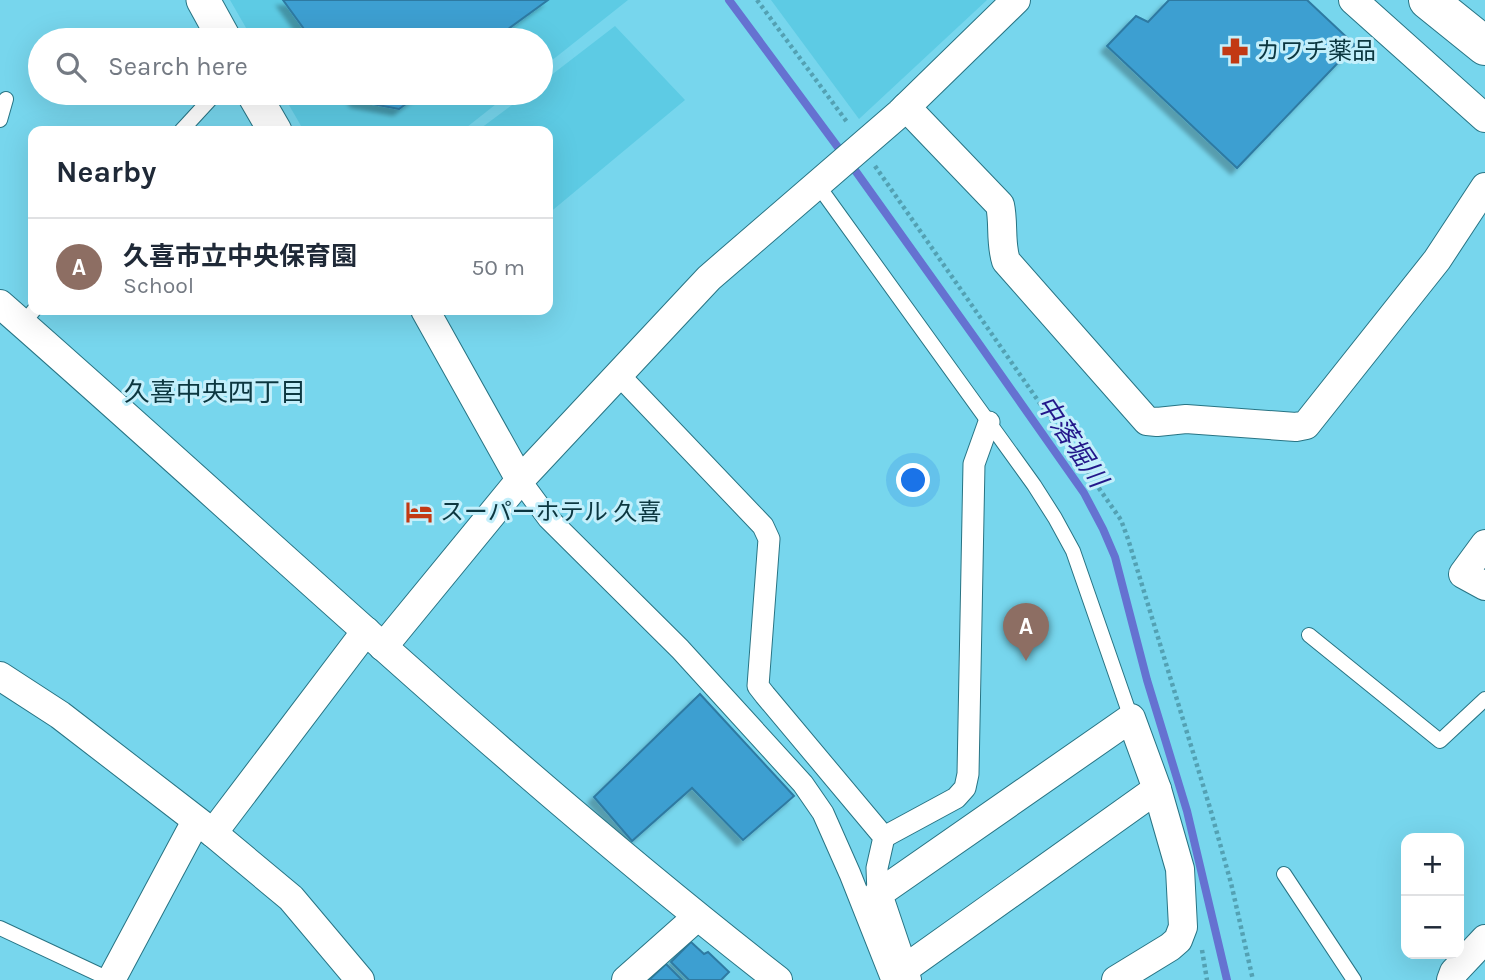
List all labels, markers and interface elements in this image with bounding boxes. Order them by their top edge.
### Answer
search box [28,28,553,105]
pharmacy icon: カワチ薬品 [1220,36,1250,66]
place label: カワチ薬品 [1256,37,1376,65]
icon: search [52,48,90,86]
text: Search here [108,51,248,82]
text: Nearby [56,154,156,190]
text: 久喜市立中央保育園 [123,241,357,272]
text: A [72,254,86,281]
text: 50 m [471,254,525,281]
text: School [123,272,194,299]
district label: 久喜中央四丁目 [124,377,306,408]
water label: 中落堀川 [1030,389,1115,496]
your location [896,463,930,497]
hotel icon: スーパーホテル 久喜 [404,497,434,527]
place label: スーパーホテル 久喜 [440,498,661,526]
pin: A [1003,603,1049,661]
map controls [1401,833,1464,959]
button: + [1401,833,1464,896]
button: − [1401,896,1464,959]

